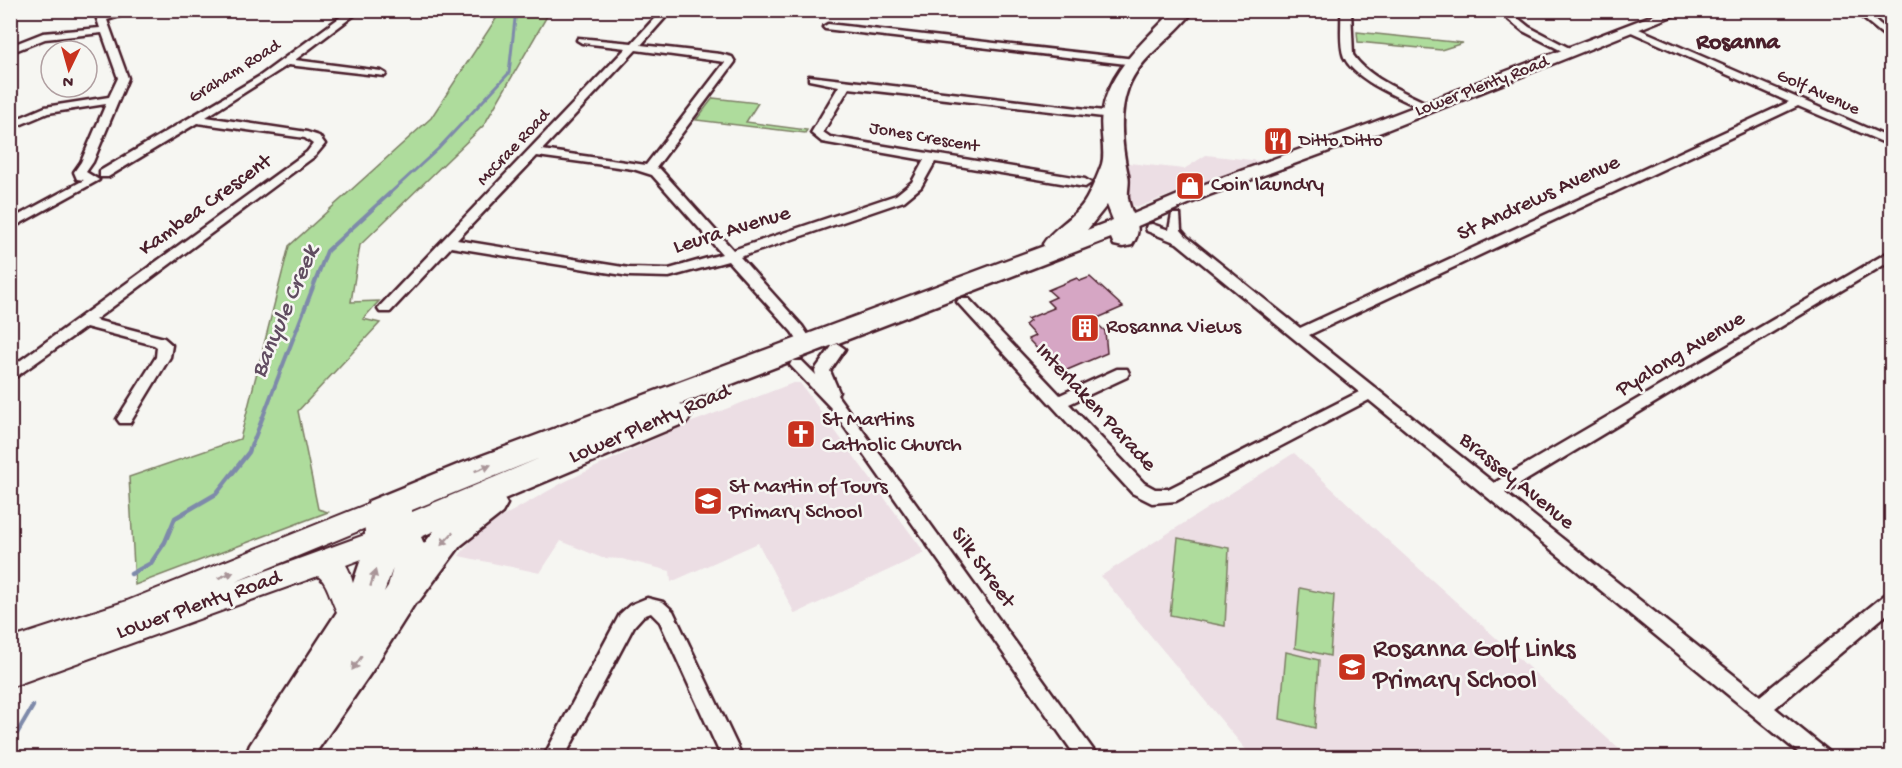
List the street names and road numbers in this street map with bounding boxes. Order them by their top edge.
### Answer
street label: Graham Road [185,35,286,108]
street label: Lower Plenty Road [1412,51,1553,122]
street label: Golf Avenue [1773,65,1863,121]
street label: McCrae Road [473,104,556,191]
street label: Jones Crescent [868,118,982,158]
street label: Kambea Crescent [135,148,279,263]
street label: St Andrews Avenue [1454,150,1625,248]
street label: Leura Avenue [670,201,794,261]
street label: Pyalong Avenue [1611,306,1751,404]
street label: Interlaken Parade [1029,338,1162,478]
street label: Lower Plenty Road [565,378,737,471]
street label: Brassey Avenue [1452,427,1579,537]
street label: Silk Street [944,523,1021,615]
street label: Lower Plenty Road [113,565,287,646]

